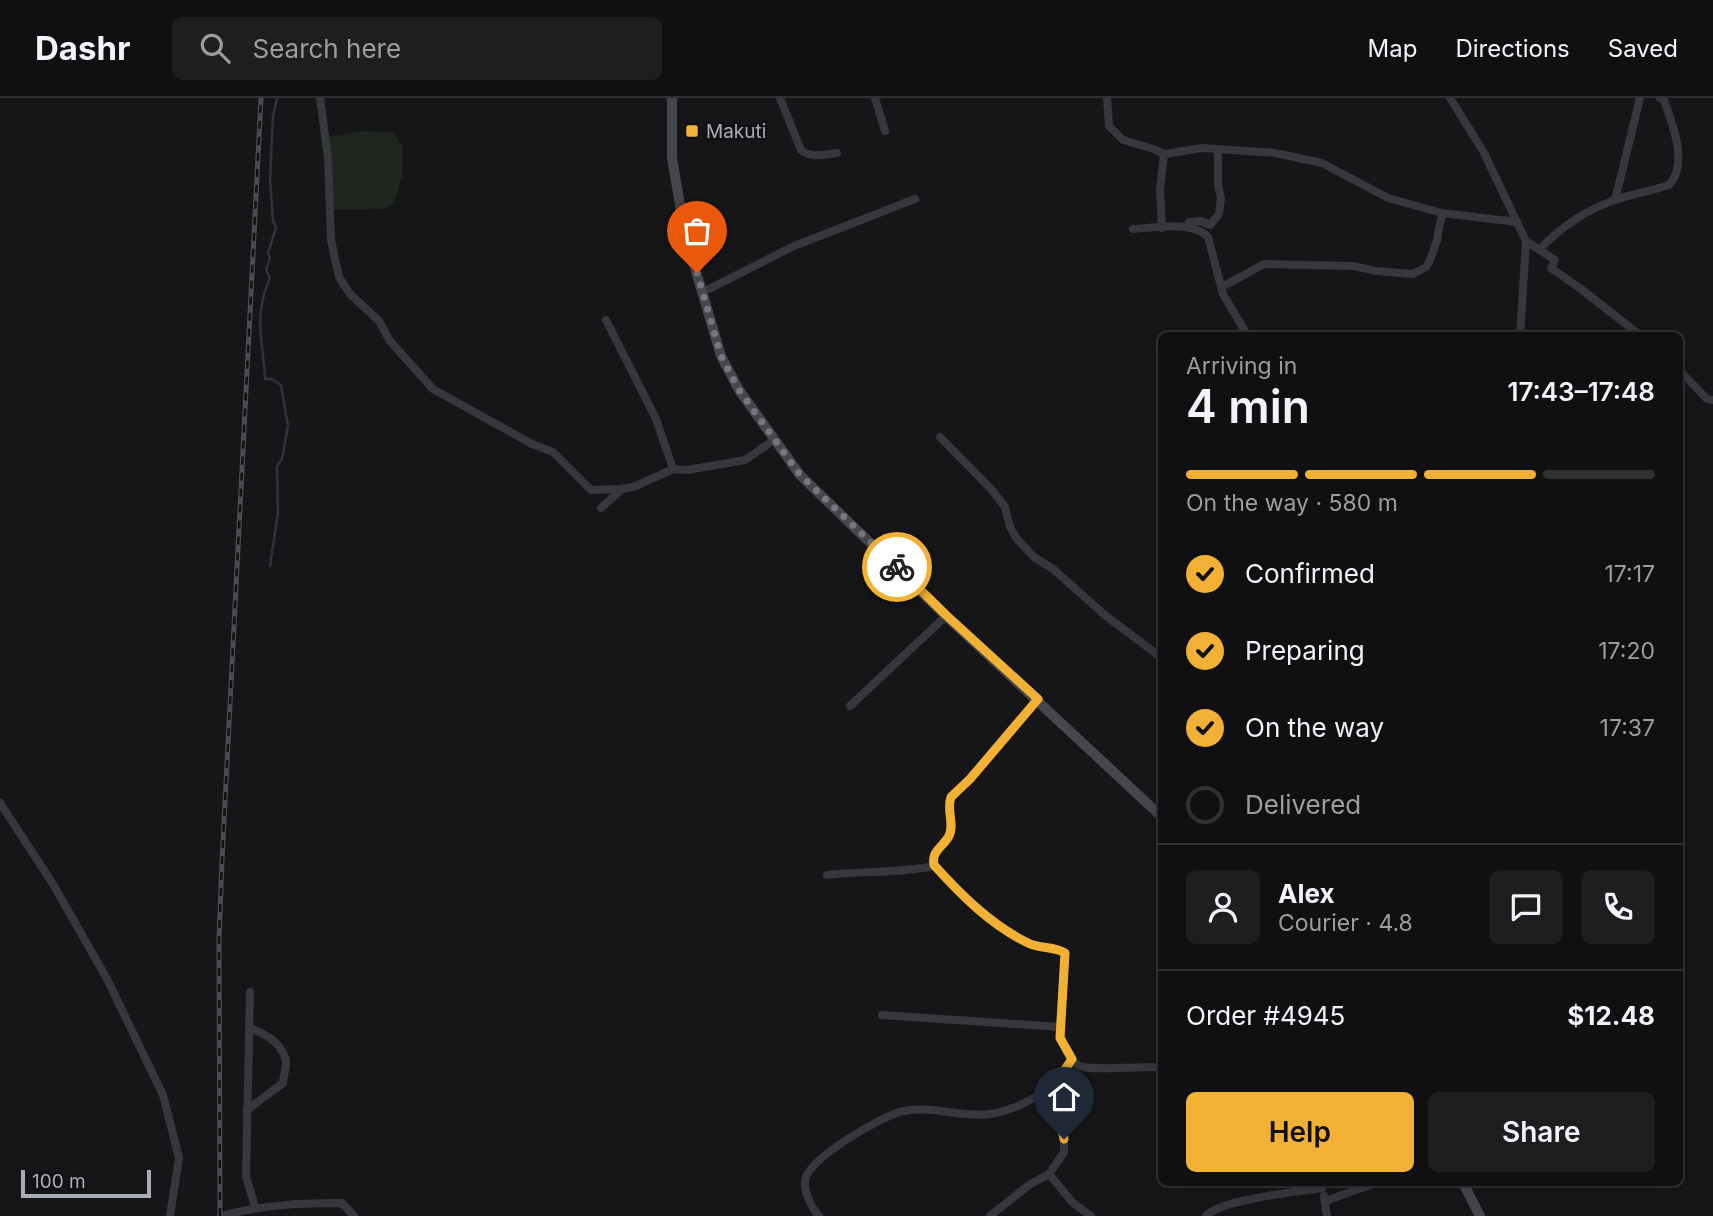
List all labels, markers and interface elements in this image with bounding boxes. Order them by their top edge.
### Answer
search box [172,17,662,80]
text: Dashr [35,28,130,68]
icon: search [196,29,234,67]
text: Search here [252,33,401,64]
text: Map [1368,34,1417,63]
text: Directions [1455,34,1570,63]
text: Saved [1608,34,1678,63]
place label: Makuti [706,120,766,143]
marker: Makuti [684,123,700,139]
pin [667,201,727,273]
icon: bag [678,212,716,250]
text: Arriving in [1186,352,1297,380]
text: 17:43–17:48 [1507,376,1655,407]
text: 4 min [1186,378,1310,434]
text: On the way · 580 m [1186,489,1398,517]
courier [862,532,932,602]
icon: bike [878,548,916,586]
icon: check [1186,555,1224,593]
text: Confirmed [1245,558,1375,589]
text: 17:17 [1604,560,1655,588]
icon: check [1186,632,1224,670]
text: Preparing [1245,635,1365,666]
text: 17:20 [1598,637,1655,665]
icon: check [1186,709,1224,747]
text: On the way [1245,712,1384,743]
text: 17:37 [1600,714,1655,742]
text: Delivered [1245,789,1361,820]
button: person [1186,870,1260,944]
button: chat [1489,870,1563,944]
button: phone [1581,870,1655,944]
text: Alex [1278,878,1335,909]
text: Courier · 4.8 [1278,909,1413,937]
text: Order #4945 [1186,1000,1345,1031]
text: $12.48 [1567,1000,1655,1031]
pin [1034,1067,1094,1139]
icon: home [1045,1078,1083,1116]
button: Help [1186,1092,1414,1172]
button: Share [1428,1092,1655,1172]
scale bar [21,1167,150,1199]
text: 100 m [32,1170,86,1193]

